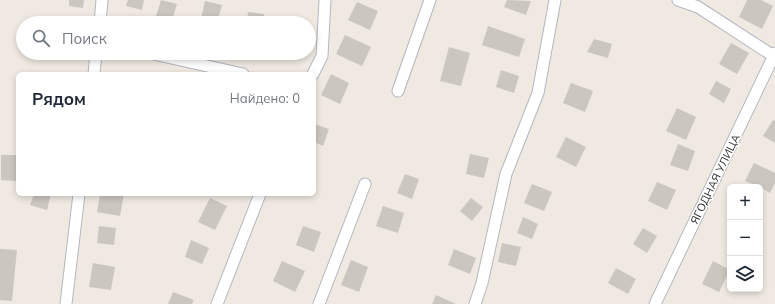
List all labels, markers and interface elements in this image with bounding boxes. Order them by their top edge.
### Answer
search box [16,16,316,60]
icon: search [30,27,52,49]
text: Поиск [62,29,107,48]
text: Рядом [32,88,86,109]
text: Найдено: 0 [230,90,300,106]
street label: ЯГОДНАЯ УЛИЦА [687,132,743,226]
map controls [727,184,763,292]
button: + [727,184,763,220]
button: − [727,220,763,256]
button: layers [727,256,763,292]

